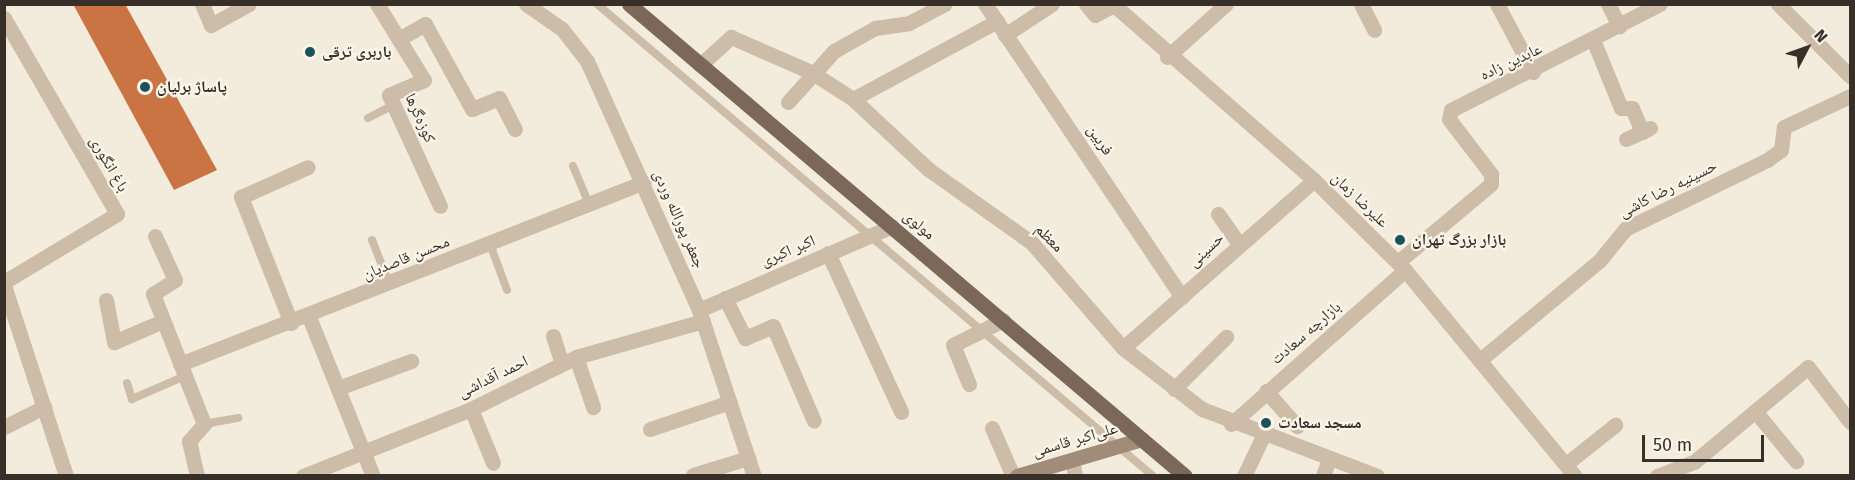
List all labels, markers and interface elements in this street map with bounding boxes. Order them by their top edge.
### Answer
north arrow [1777,18,1837,78]
text: N [1810,26,1832,46]
street label: عابدین زاده [1477,39,1545,85]
place label: باربری ترقی [322,42,391,62]
marker: باربری ترقی [303,45,317,59]
place label: پاساژ برلیان [157,77,227,97]
marker: پاساژ برلیان [138,80,152,94]
street label: کوزه‌گرها [401,90,439,146]
street label: فربین [1083,121,1117,159]
street label: باغ انگوری [85,133,133,195]
street label: حسینیه رضا کاشی [1616,156,1720,222]
street label: جعفر پورالله وردی [649,167,709,271]
street label: علیرضا زمان [1327,168,1393,232]
street label: مولوی [899,206,939,244]
street label: معظم [1031,220,1067,256]
street label: حسینی [1184,229,1228,271]
place label: بازار بزرگ تهران [1412,230,1506,250]
street label: اکبر اکبری [758,231,818,271]
street label: محسن قاصدیان [360,232,452,284]
marker: بازار بزرگ تهران [1393,233,1407,247]
street label: بازارچه سعادت [1267,297,1345,369]
street label: احمد آقداشی [455,352,531,402]
place label: مسجد سعادت [1278,413,1362,433]
marker: مسجد سعادت [1259,416,1273,430]
street label: علی‌اکبر قاسمی [1030,419,1120,461]
scale bar [1645,423,1766,461]
text: 50 m [1653,434,1692,456]

